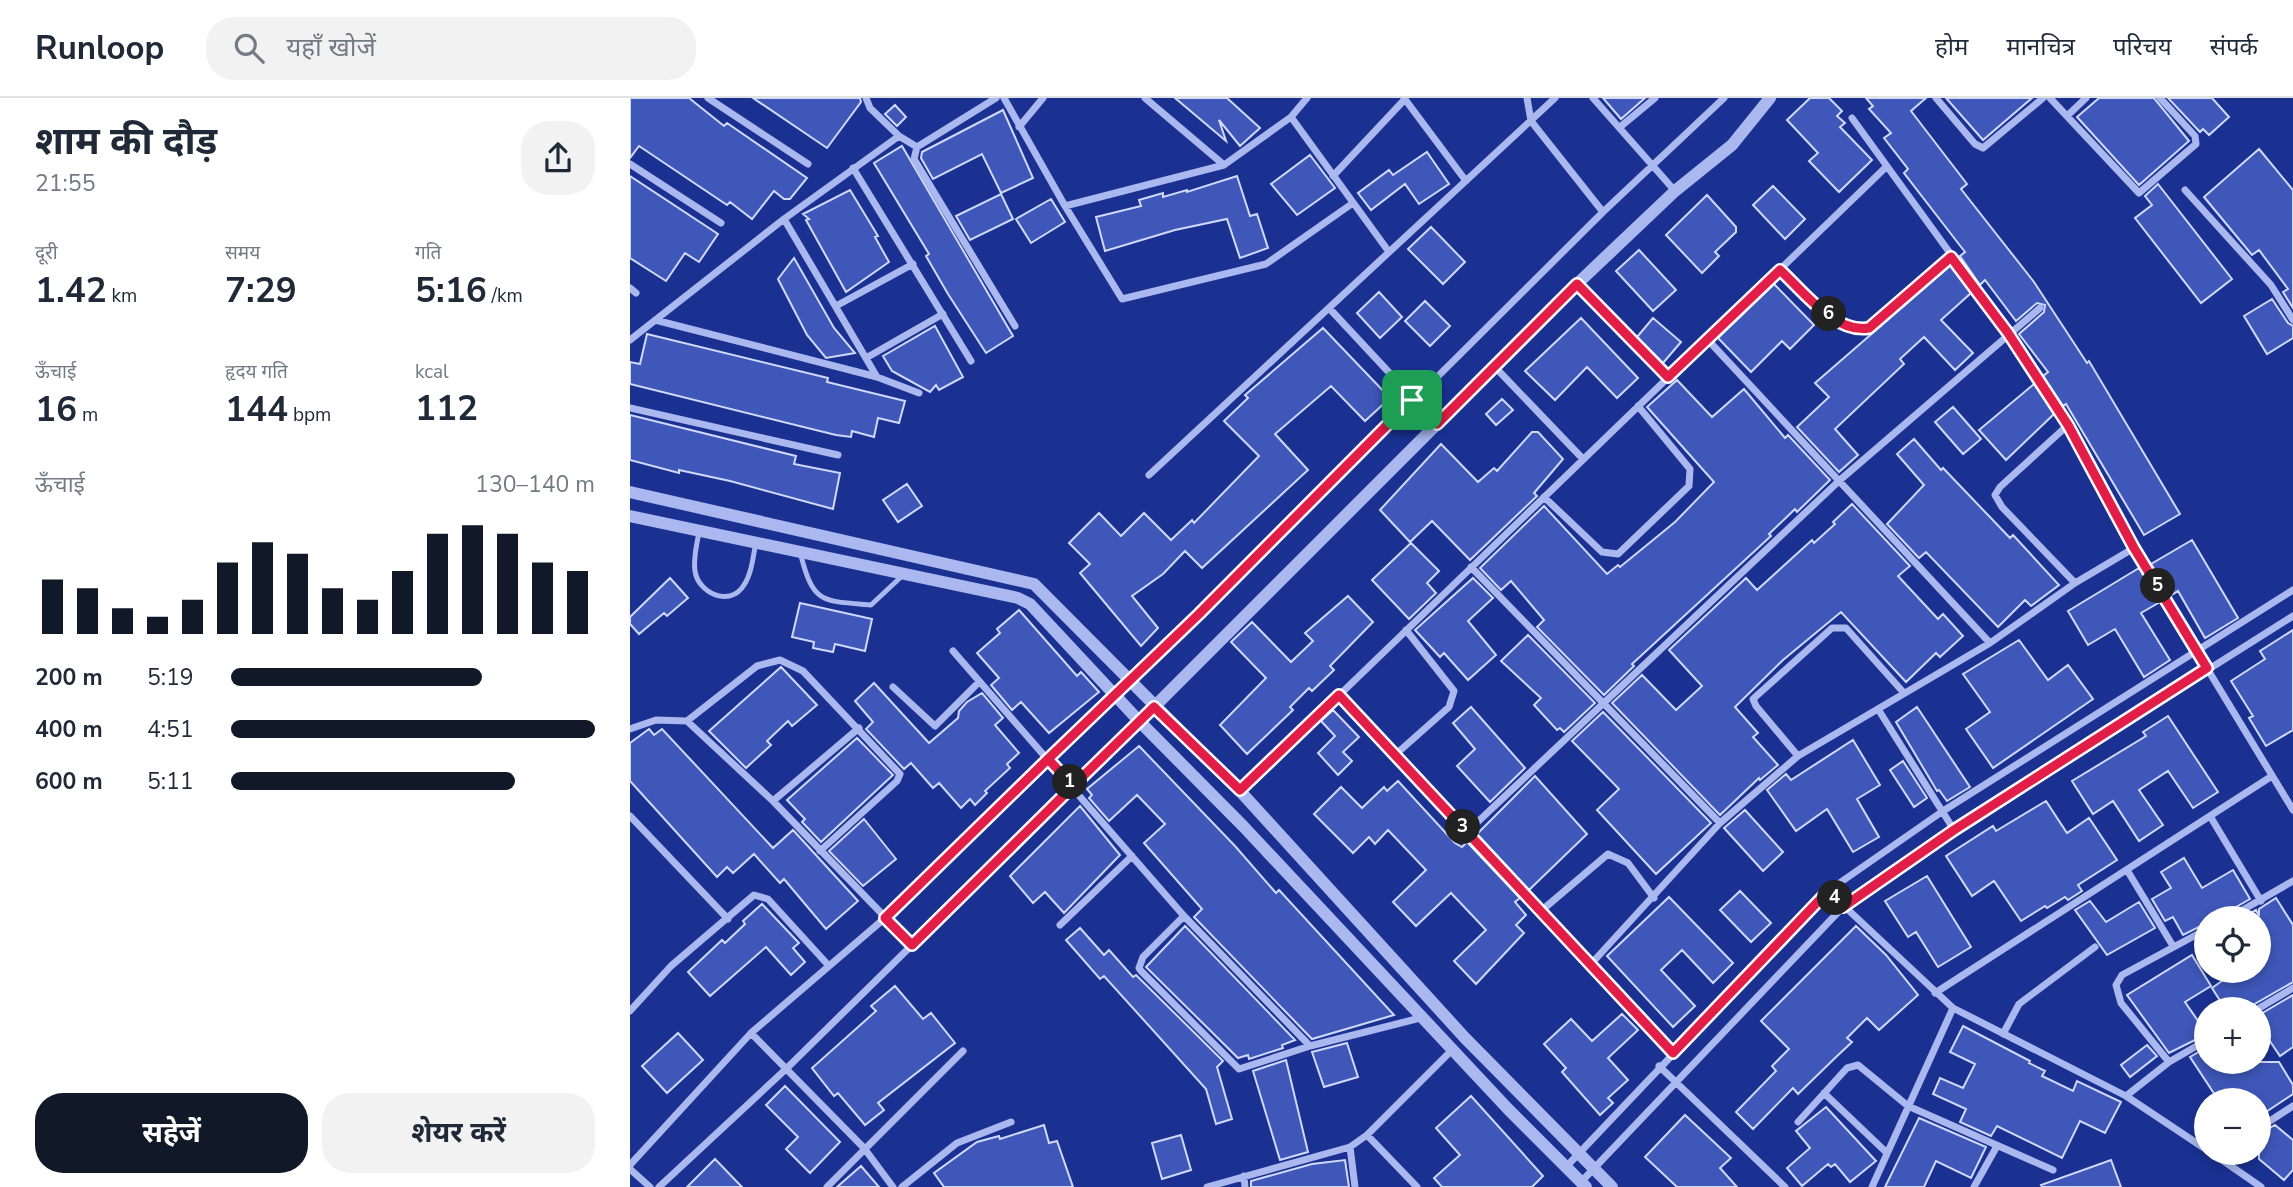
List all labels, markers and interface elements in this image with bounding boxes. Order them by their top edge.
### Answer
search box [206,17,696,80]
text: Runloop [35,26,164,71]
icon: search [230,29,268,67]
text: यहाँ खोजें [286,30,376,65]
text: होम [1935,31,1968,63]
text: मानचित्र [2006,31,2075,63]
text: परिचय [2113,31,2172,63]
text: संपर्क [2210,31,2258,63]
text: शाम की दौड़ [35,116,217,167]
button: share [521,121,595,195]
text: 21:55 [35,168,95,199]
text: दूरी [35,240,58,266]
text: समय [225,240,260,266]
text: गति [415,240,441,266]
text: 1.42 [35,267,107,314]
text: 7:29 [225,267,297,314]
text: 5:16 [415,267,487,314]
text: km [107,283,137,309]
text: /km [487,283,523,309]
pin: 6 [1812,296,1846,332]
text: 6 [1823,300,1834,326]
text: ऊँचाई [35,359,76,385]
text: हृदय गति [225,359,288,385]
text: kcal [415,359,449,385]
pin [1382,370,1442,430]
icon: arrive [1393,381,1431,419]
text: 112 [415,385,478,432]
text: 16 [35,386,77,433]
text: 144 [225,386,288,433]
text: m [77,402,98,428]
text: bpm [288,402,331,428]
text: ऊँचाई [35,469,85,500]
text: 130–140 m [475,469,595,500]
pin: 5 [2140,568,2176,603]
text: 5 [2152,572,2163,598]
text: 200 m [35,662,103,693]
text: 5:19 [147,662,194,693]
text: 400 m [35,714,103,745]
text: 4:51 [147,714,194,745]
pin: 1 [1052,764,1088,800]
text: 600 m [35,766,103,797]
text: 5:11 [147,766,194,797]
text: 1 [1064,768,1075,794]
pin: 3 [1446,810,1480,844]
text: 3 [1457,813,1468,839]
pin: 4 [1818,880,1852,916]
text: 4 [1829,884,1840,910]
map controls [2194,906,2271,1165]
button: locate [2194,906,2271,983]
button: + [2194,997,2271,1074]
button: − [2194,1088,2271,1165]
button: सहेजें [35,1093,308,1173]
button: शेयर करें [322,1093,595,1173]

